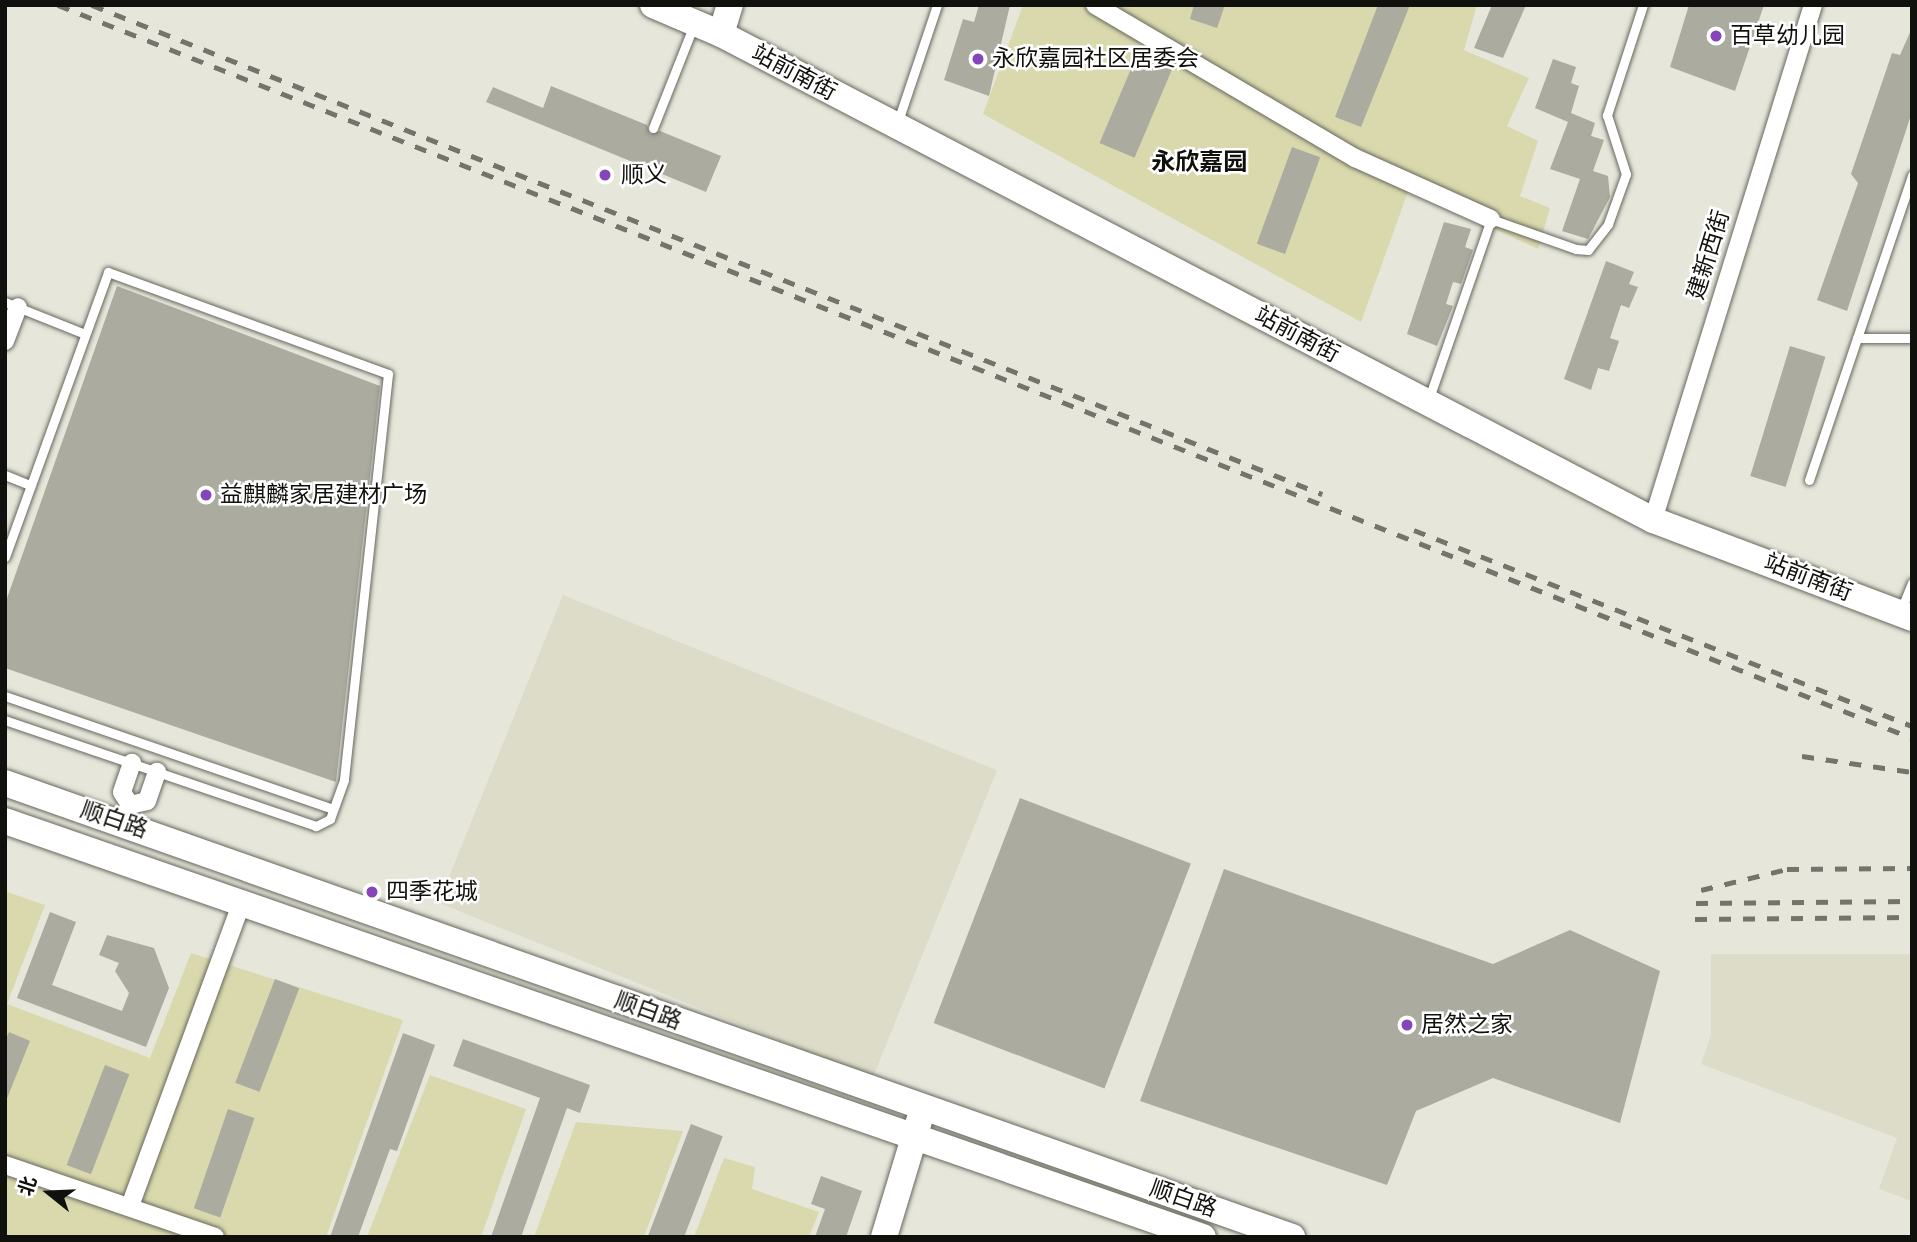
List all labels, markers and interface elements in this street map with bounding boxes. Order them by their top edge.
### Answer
place label: 百草幼儿园 [1730,22,1845,50]
marker: 百草幼儿园 [1708,28,1724,44]
street label: 站前南街 [747,39,841,107]
place label: 永欣嘉园社区居委会 [992,45,1199,73]
marker: 永欣嘉园社区居委会 [970,51,986,67]
district label: 永欣嘉园 [1151,149,1247,177]
place label: 顺义 [621,161,667,189]
marker: 顺义 [595,165,615,185]
street label: 建新西街 [1682,207,1736,303]
street label: 站前南街 [1250,301,1344,369]
place label: 益麒麟家居建材广场 [220,481,427,509]
marker: 益麒麟家居建材广场 [198,487,214,503]
street label: 站前南街 [1760,549,1856,607]
street label: 顺白路 [77,796,151,844]
place label: 四季花城 [386,878,478,906]
marker: 四季花城 [364,884,380,900]
street label: 顺白路 [611,986,685,1036]
place label: 居然之家 [1421,1011,1513,1039]
marker: 居然之家 [1399,1017,1415,1033]
north arrow [14,1158,84,1228]
text: 北 [15,1174,42,1199]
street label: 顺白路 [1146,1175,1220,1223]

